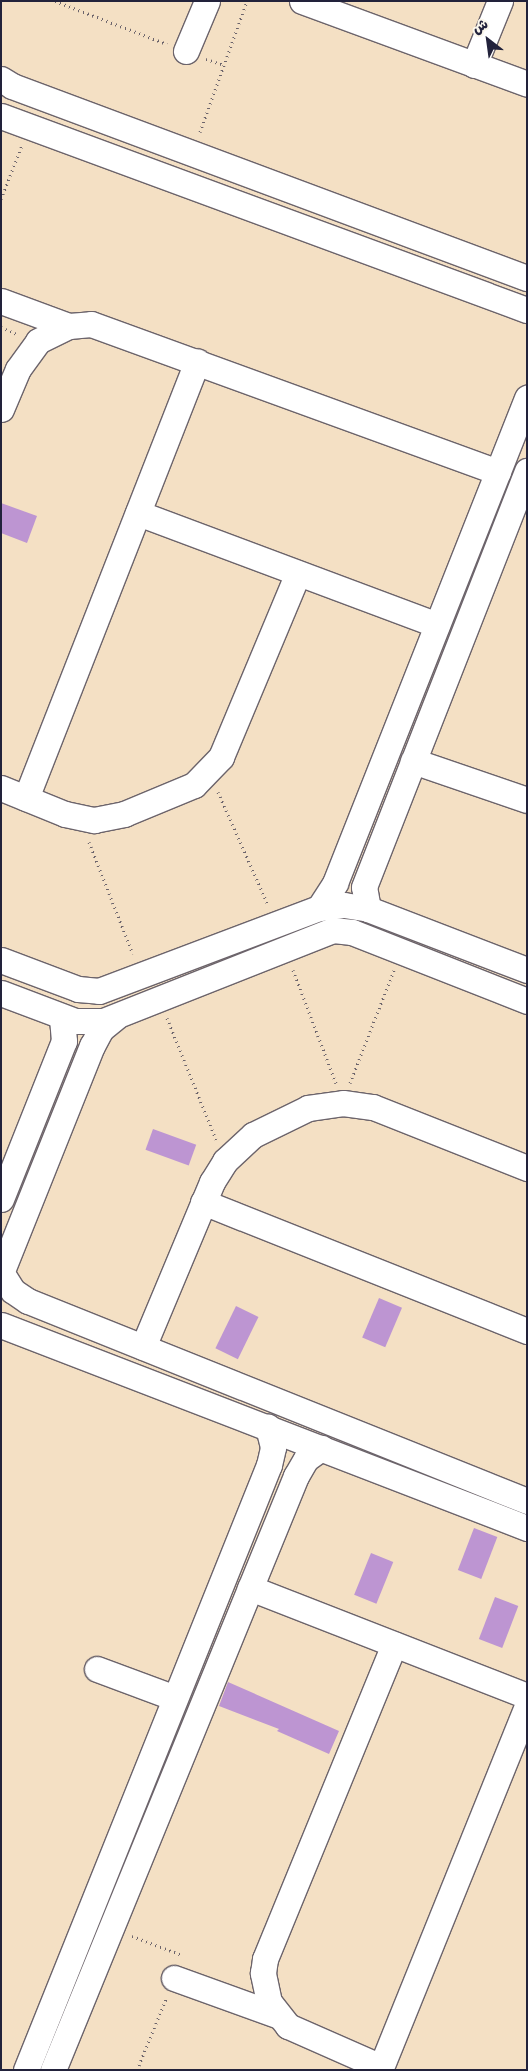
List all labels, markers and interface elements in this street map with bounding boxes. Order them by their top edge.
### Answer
north arrow [463,15,513,65]
text: ش [469,15,491,38]

